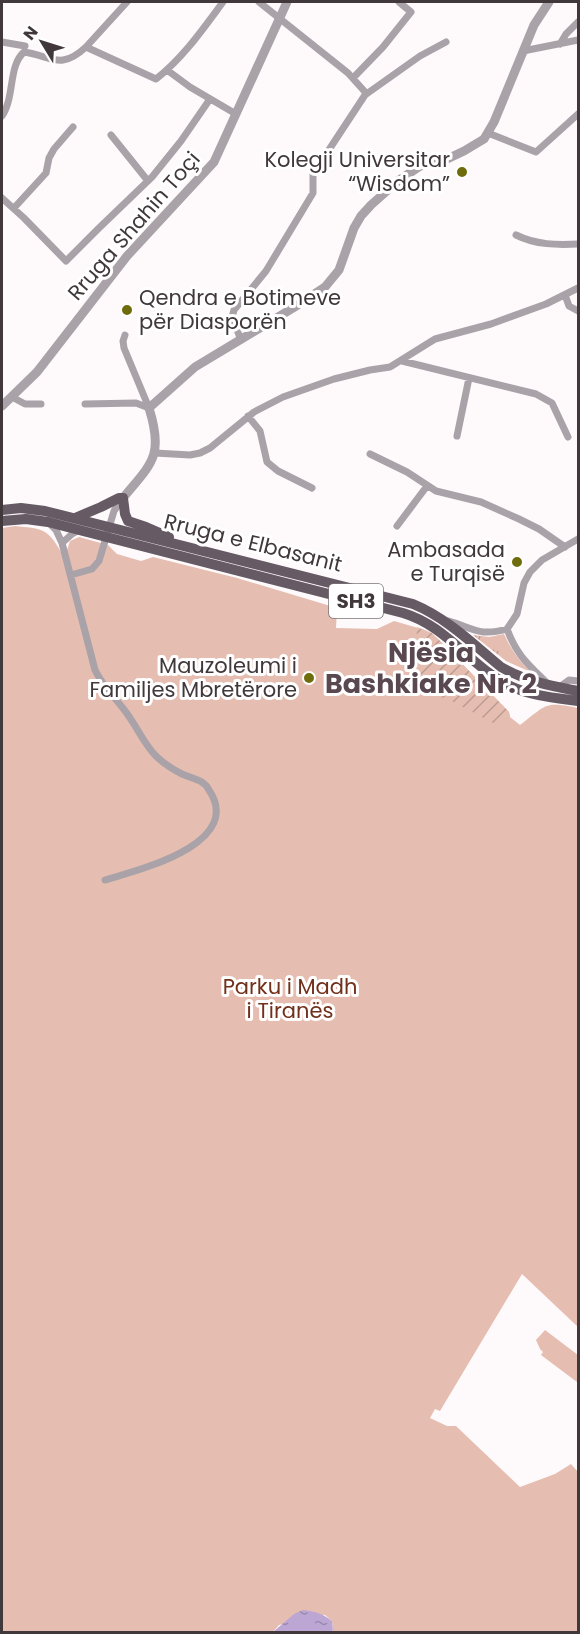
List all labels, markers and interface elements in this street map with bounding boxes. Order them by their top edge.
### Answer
north arrow [12,12,72,72]
text: N [18,21,43,45]
street label: Rruga Shahin Toçi [61,145,206,306]
place label: Kolegji Universitar “Wisdom” [264,145,450,198]
marker: Kolegji Universitar “Wisdom” [455,165,469,179]
place label: Qendra e Botimeve për Diasporën [139,283,341,336]
marker: Qendra e Botimeve për Diasporën [120,303,134,317]
street label: Rruga e Elbasanit [161,506,345,579]
place label: Ambasada e Turqisë [387,535,505,588]
marker: Ambasada e Turqisë [510,555,524,569]
road number: SH3 [329,584,383,618]
district label: Njësia Bashkiake Nr. 2 [325,634,537,702]
place label: Mauzoleumi i Familjes Mbretërore [90,651,297,704]
marker: Mauzoleumi i Familjes Mbretërore [302,671,316,685]
park label: Parku i Madh i Tiranës [223,972,357,1025]

